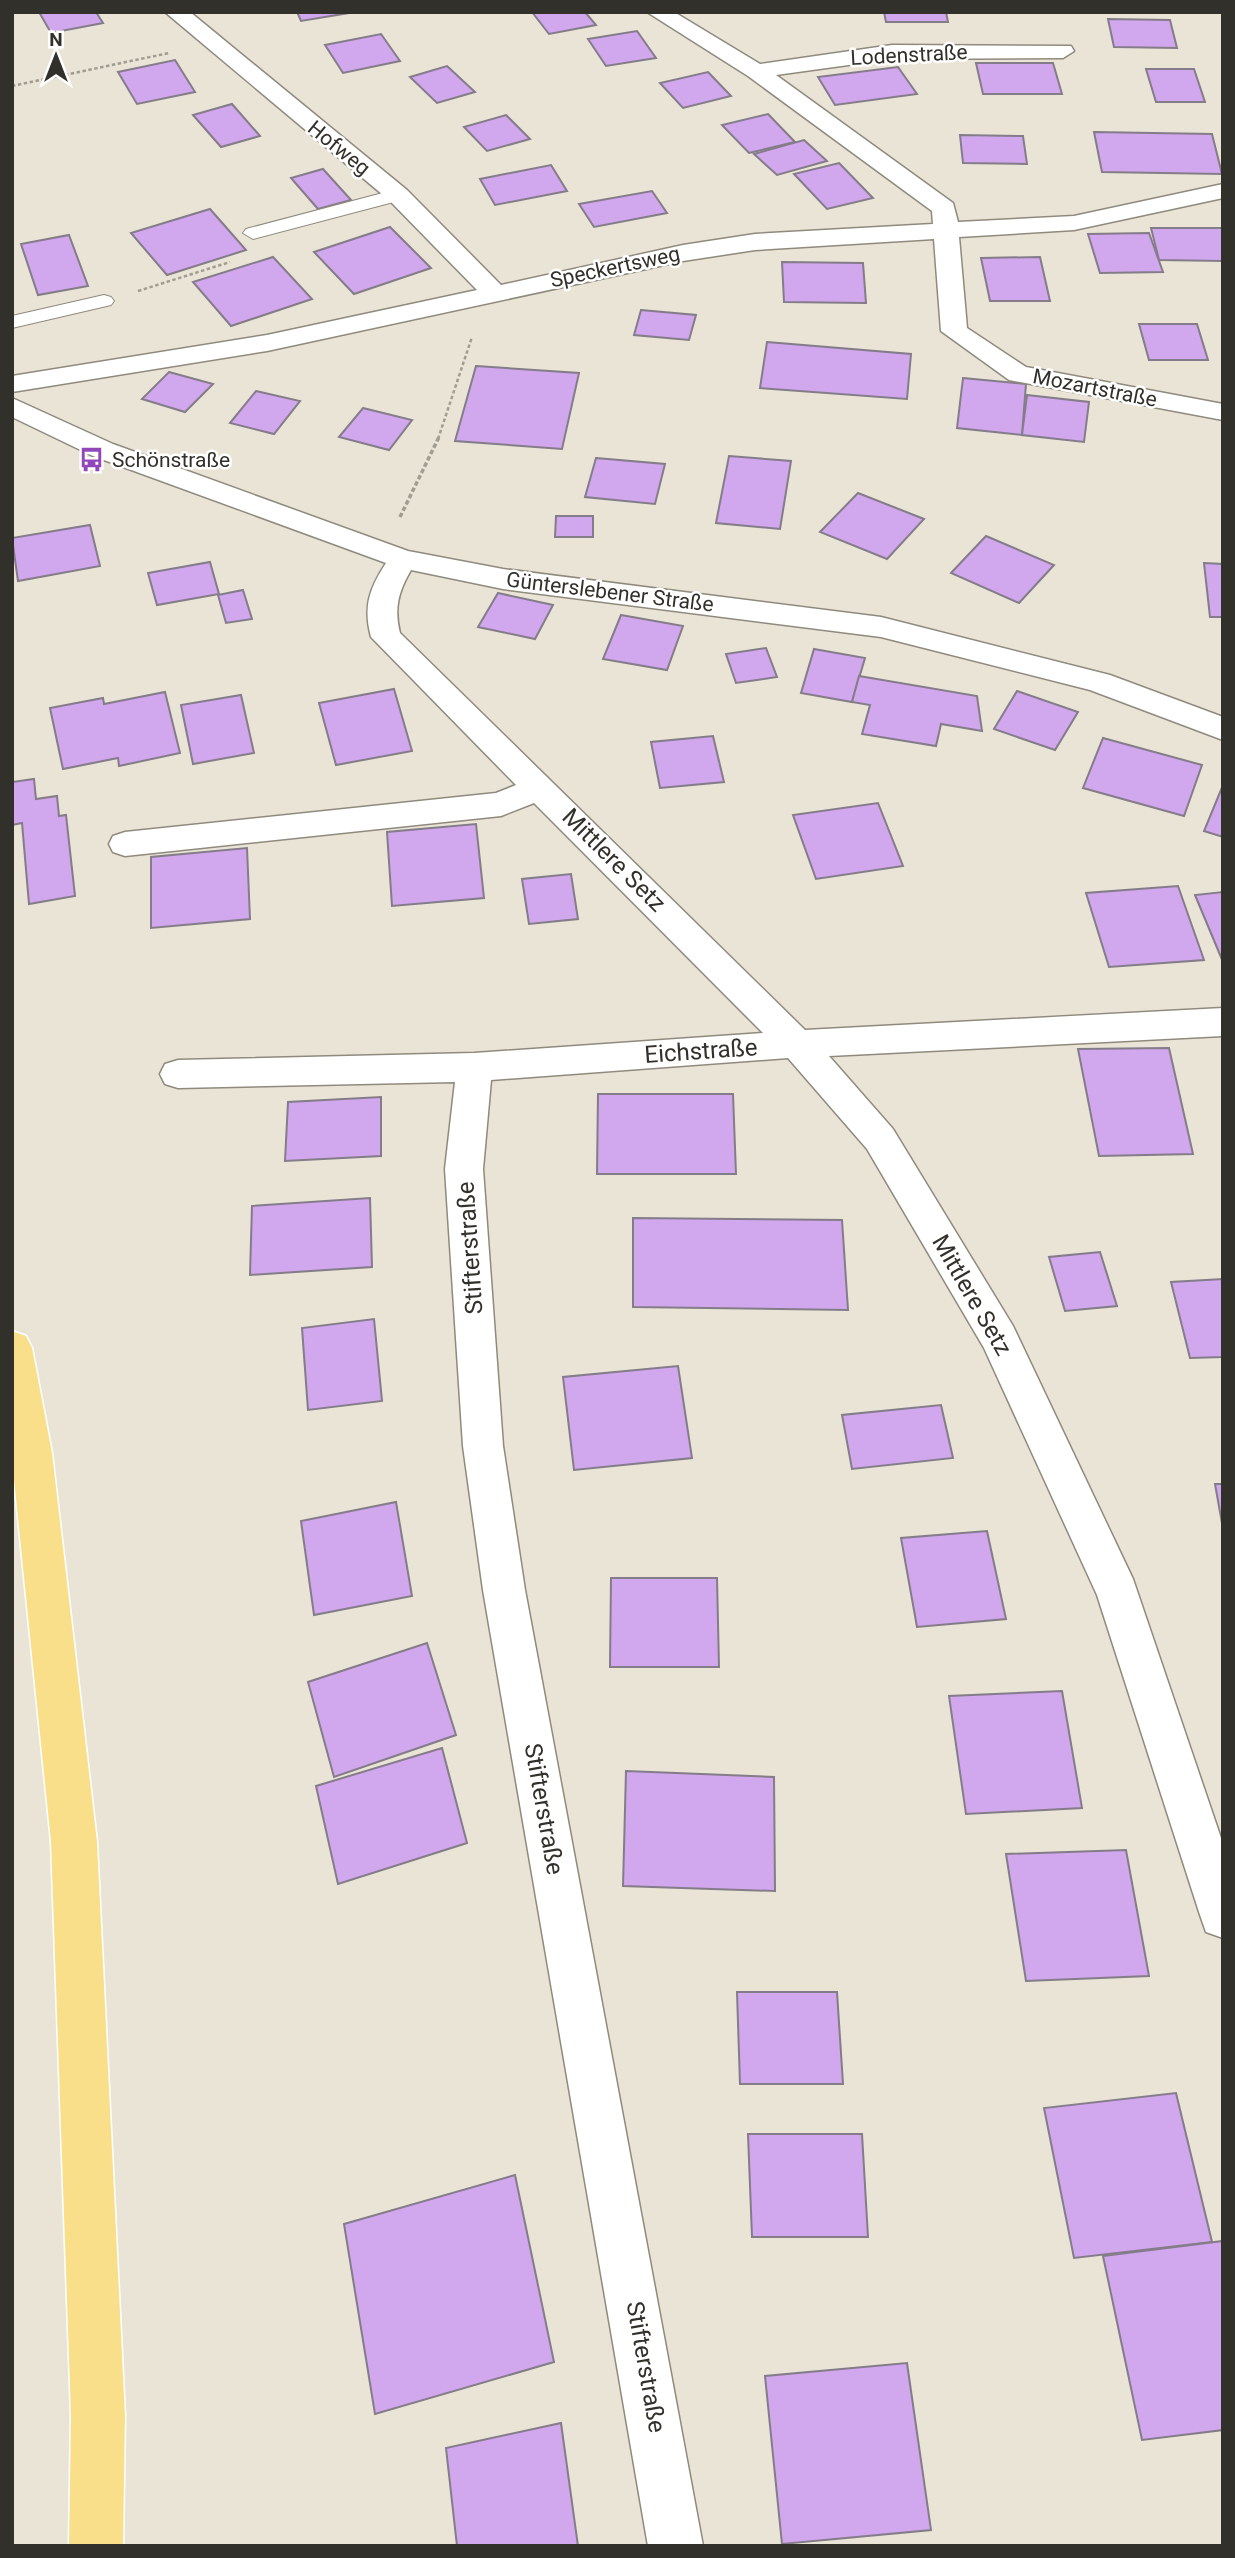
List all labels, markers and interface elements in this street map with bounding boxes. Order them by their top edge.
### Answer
north arrow [21,21,91,91]
text: N [49,28,63,51]
street label: Lodenstraße [850,40,968,70]
street label: Hofweg [303,116,375,180]
street label: Speckertsweg [548,242,682,292]
street label: Mozartstraße [1031,364,1159,412]
bus stop icon: Schönstraße [78,446,106,474]
place label: Schönstraße [112,448,230,472]
street label: Günterslebener Straße [505,567,715,617]
street label: Mittlere Setz [557,803,671,917]
street label: Eichstraße [644,1033,758,1069]
street label: Stifterstraße [451,1181,489,1315]
street label: Mittlere Setz [926,1230,1018,1360]
street label: Stifterstraße [519,1741,569,1877]
street label: Stifterstraße [621,2299,671,2435]

